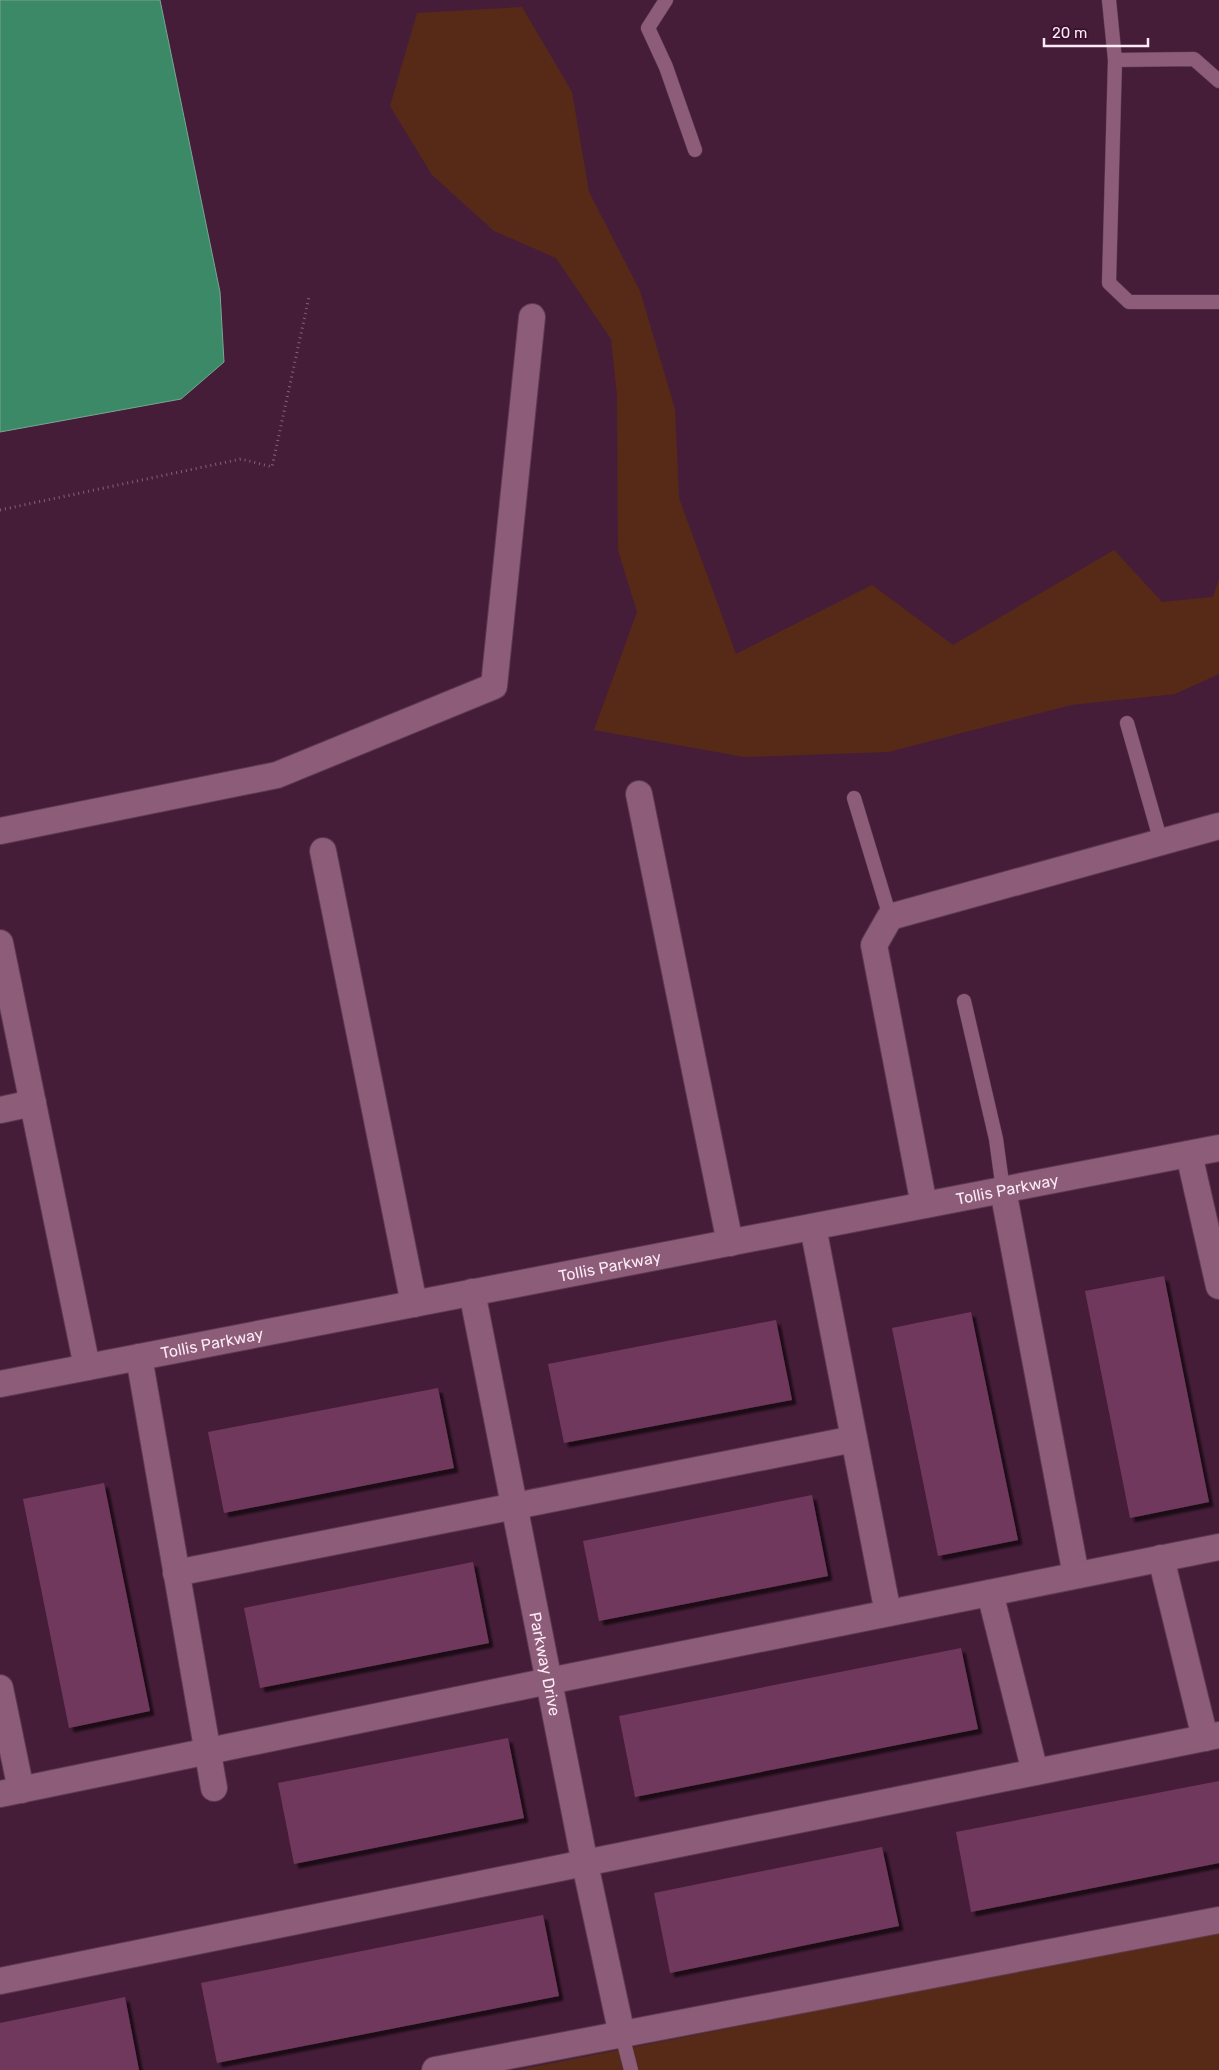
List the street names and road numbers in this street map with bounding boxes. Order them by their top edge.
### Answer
street label: Tollis Parkway [954,1170,1060,1209]
street label: Tollis Parkway [557,1247,663,1286]
street label: Tollis Parkway [159,1324,265,1363]
street label: Parkway Drive [525,1610,565,1718]

